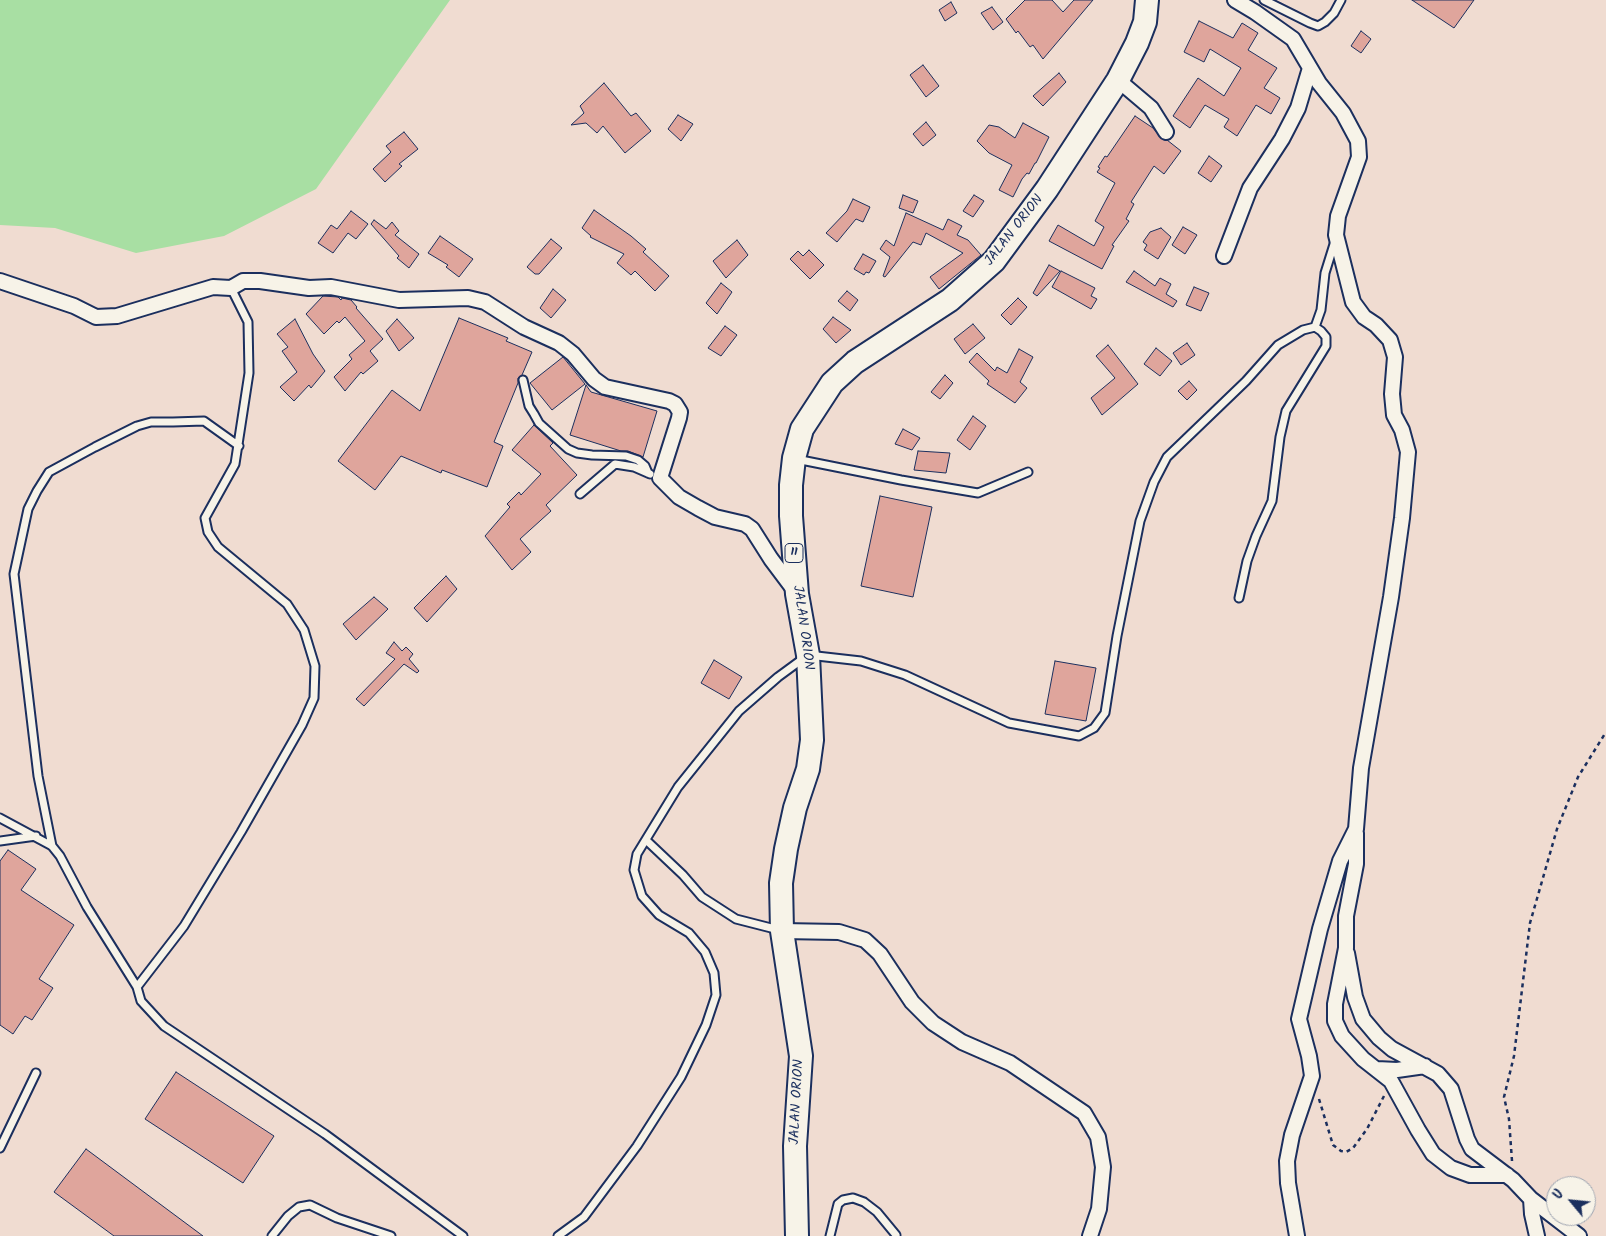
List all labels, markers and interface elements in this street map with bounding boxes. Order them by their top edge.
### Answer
street label: JALAN ORION [982,192,1048,270]
road number: 11 [785,544,803,562]
street label: JALAN ORION [788,585,816,671]
street label: JALAN ORION [787,1059,809,1145]
north arrow [1546,1176,1596,1226]
text: U [1547,1186,1570,1203]

